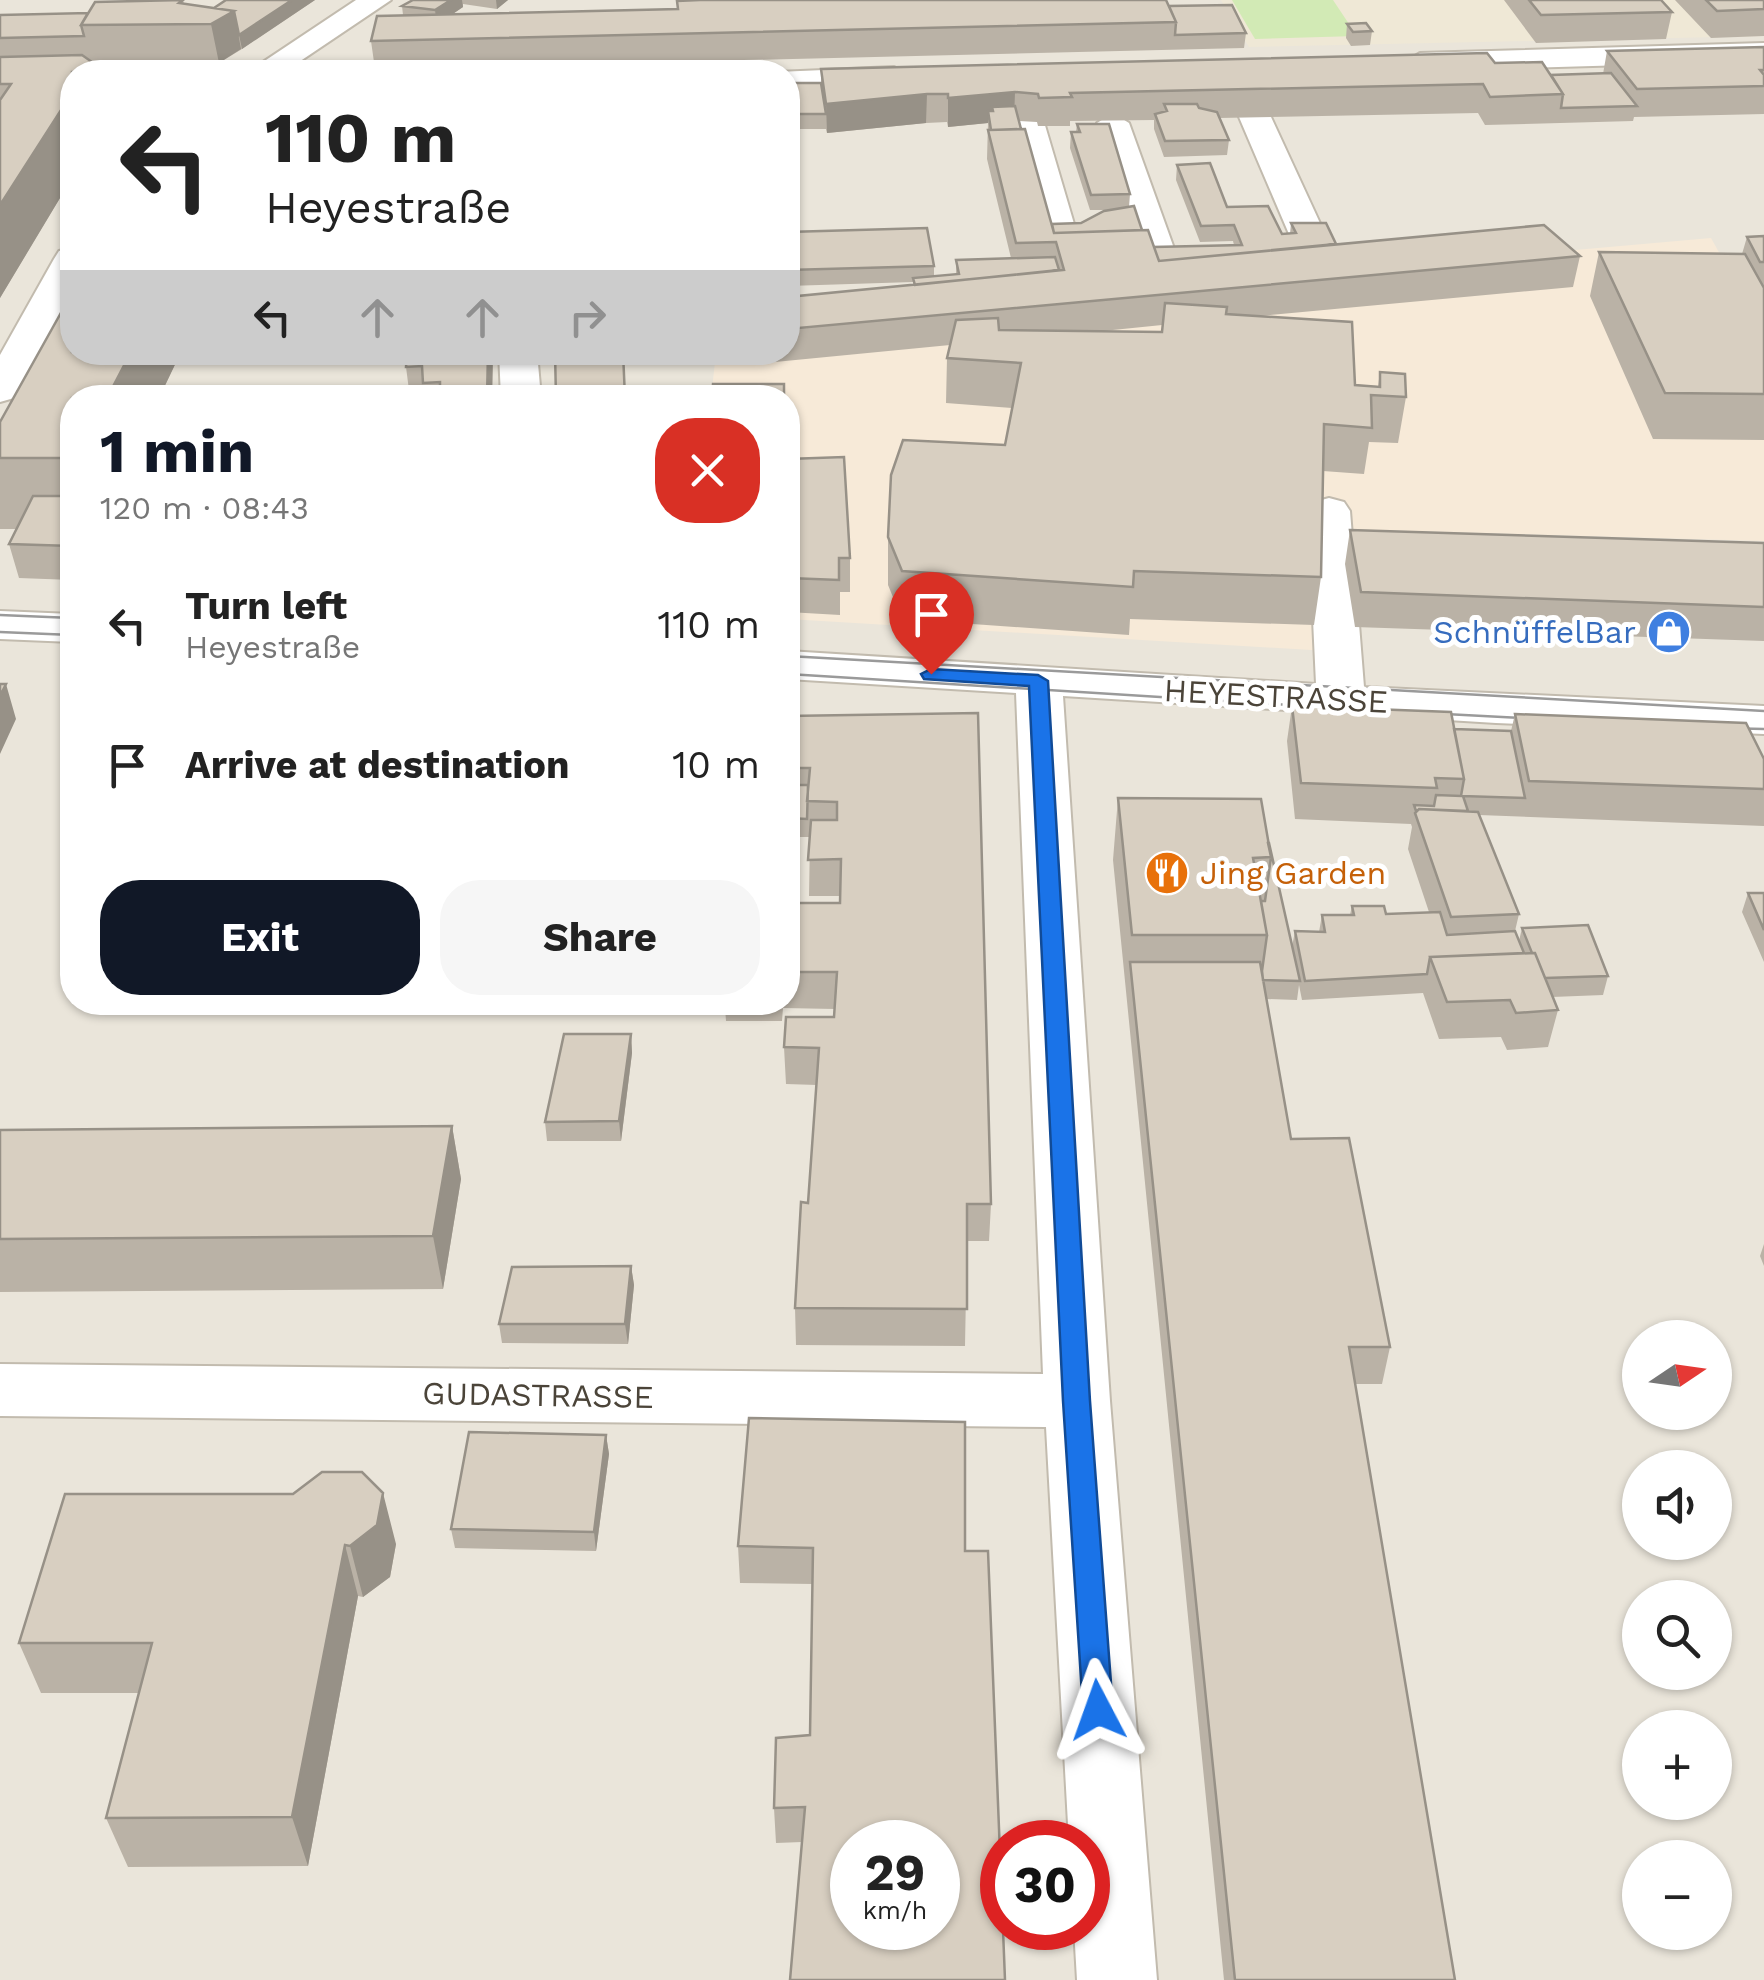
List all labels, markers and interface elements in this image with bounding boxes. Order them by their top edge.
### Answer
text: 110 m [265,97,456,179]
icon: left [100,100,230,230]
text: Heyestraße [265,181,511,234]
icon: left [245,290,300,345]
icon: ahead [350,290,405,345]
icon: ahead [455,290,510,345]
icon: right [560,290,615,345]
text: 1 min [100,416,254,487]
button: close [655,418,760,523]
text: 120 m · 08:43 [100,489,309,527]
pin [889,572,974,675]
text: Turn left [185,584,347,628]
icon: arrive [904,587,959,642]
icon: left [100,598,155,653]
text: 110 m [658,603,760,647]
shop icon: SchnüffelBar [1646,609,1692,655]
place label: SchnüffelBar [1433,613,1636,651]
text: Heyestraße [185,628,360,666]
street label: HEYESTRASSE [1163,671,1389,721]
icon: arrive [100,738,155,793]
text: Arrive at destination [185,743,570,787]
text: 10 m [672,743,760,787]
restaurant icon: Jing Garden [1144,850,1190,896]
place label: Jing Garden [1200,854,1386,892]
button: Exit [100,880,420,995]
button: Share [440,880,760,995]
north arrow [1622,1320,1732,1430]
map controls [1622,1320,1732,1950]
street label: GUDASTRASSE [422,1374,654,1416]
button: sound [1622,1450,1732,1560]
button: search [1622,1580,1732,1690]
position arrow [1046,1658,1150,1762]
button: + [1622,1710,1732,1820]
speed limit sign: 30 [980,1820,1110,1950]
button: − [1622,1840,1732,1950]
text: 29 [865,1843,925,1902]
text: km/h [863,1896,927,1925]

